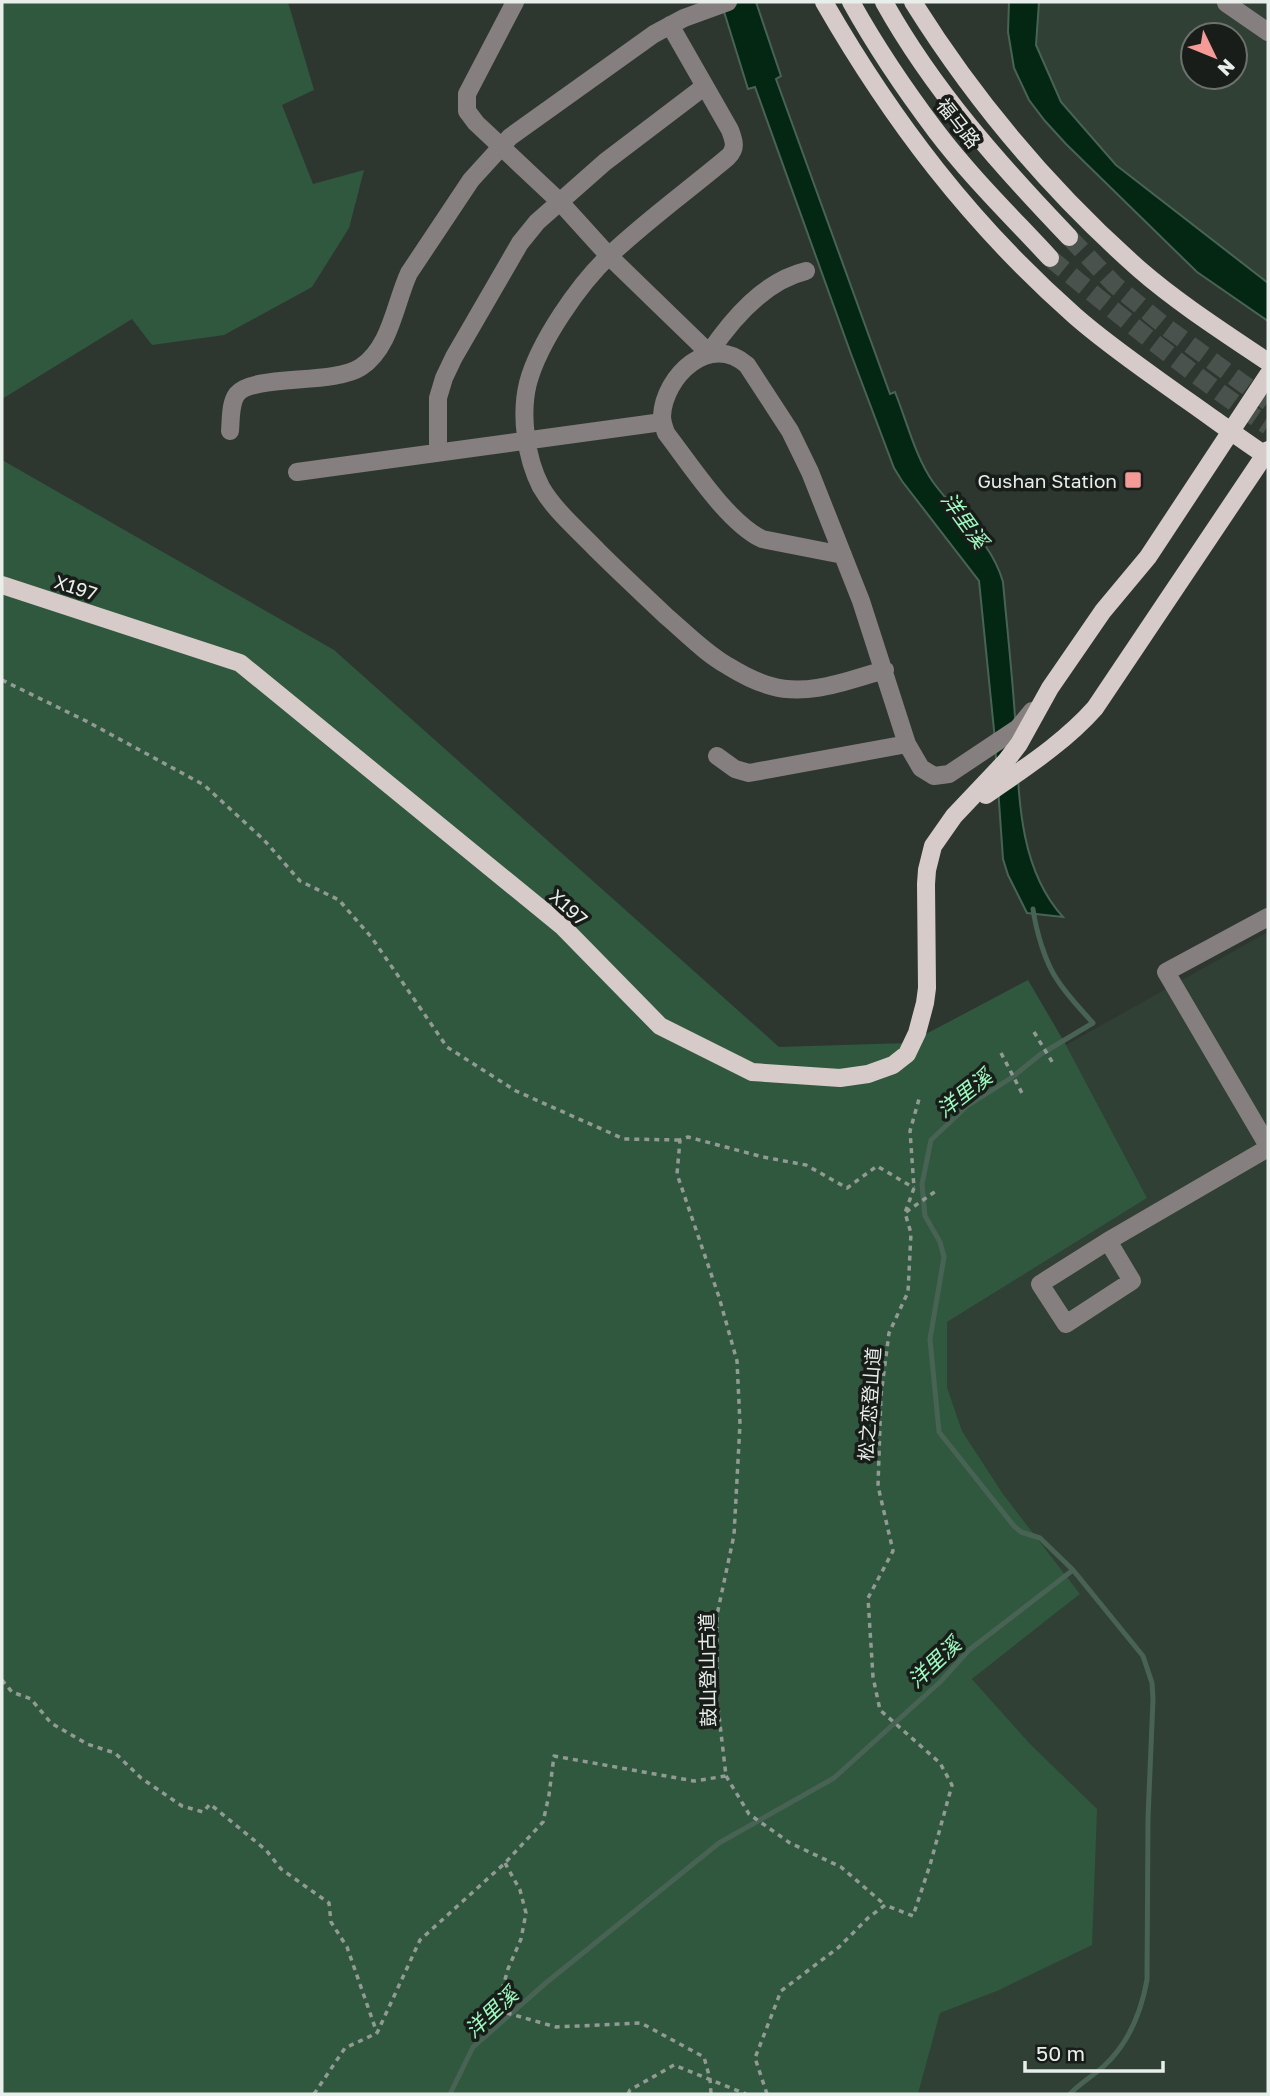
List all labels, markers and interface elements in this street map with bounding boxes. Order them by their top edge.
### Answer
north arrow [1179,21,1249,91]
text: N [1213,55,1240,81]
street label: 福马路 [932,93,986,153]
place label: Gushan Station [977,469,1117,492]
marker: Gushan Station [1123,470,1143,490]
water label: 洋里溪 [936,487,995,555]
street label: X197 [52,569,100,605]
street label: X197 [545,884,593,930]
water label: 洋里溪 [931,1062,998,1123]
street label: 松之恋登山道 [854,1346,884,1462]
street label: 鼓山登山古道 [695,1613,719,1727]
water label: 洋里溪 [902,1630,967,1693]
water label: 洋里溪 [459,1980,524,2043]
scale bar [1025,2030,1163,2074]
text: 50 m [1036,2040,1085,2066]

